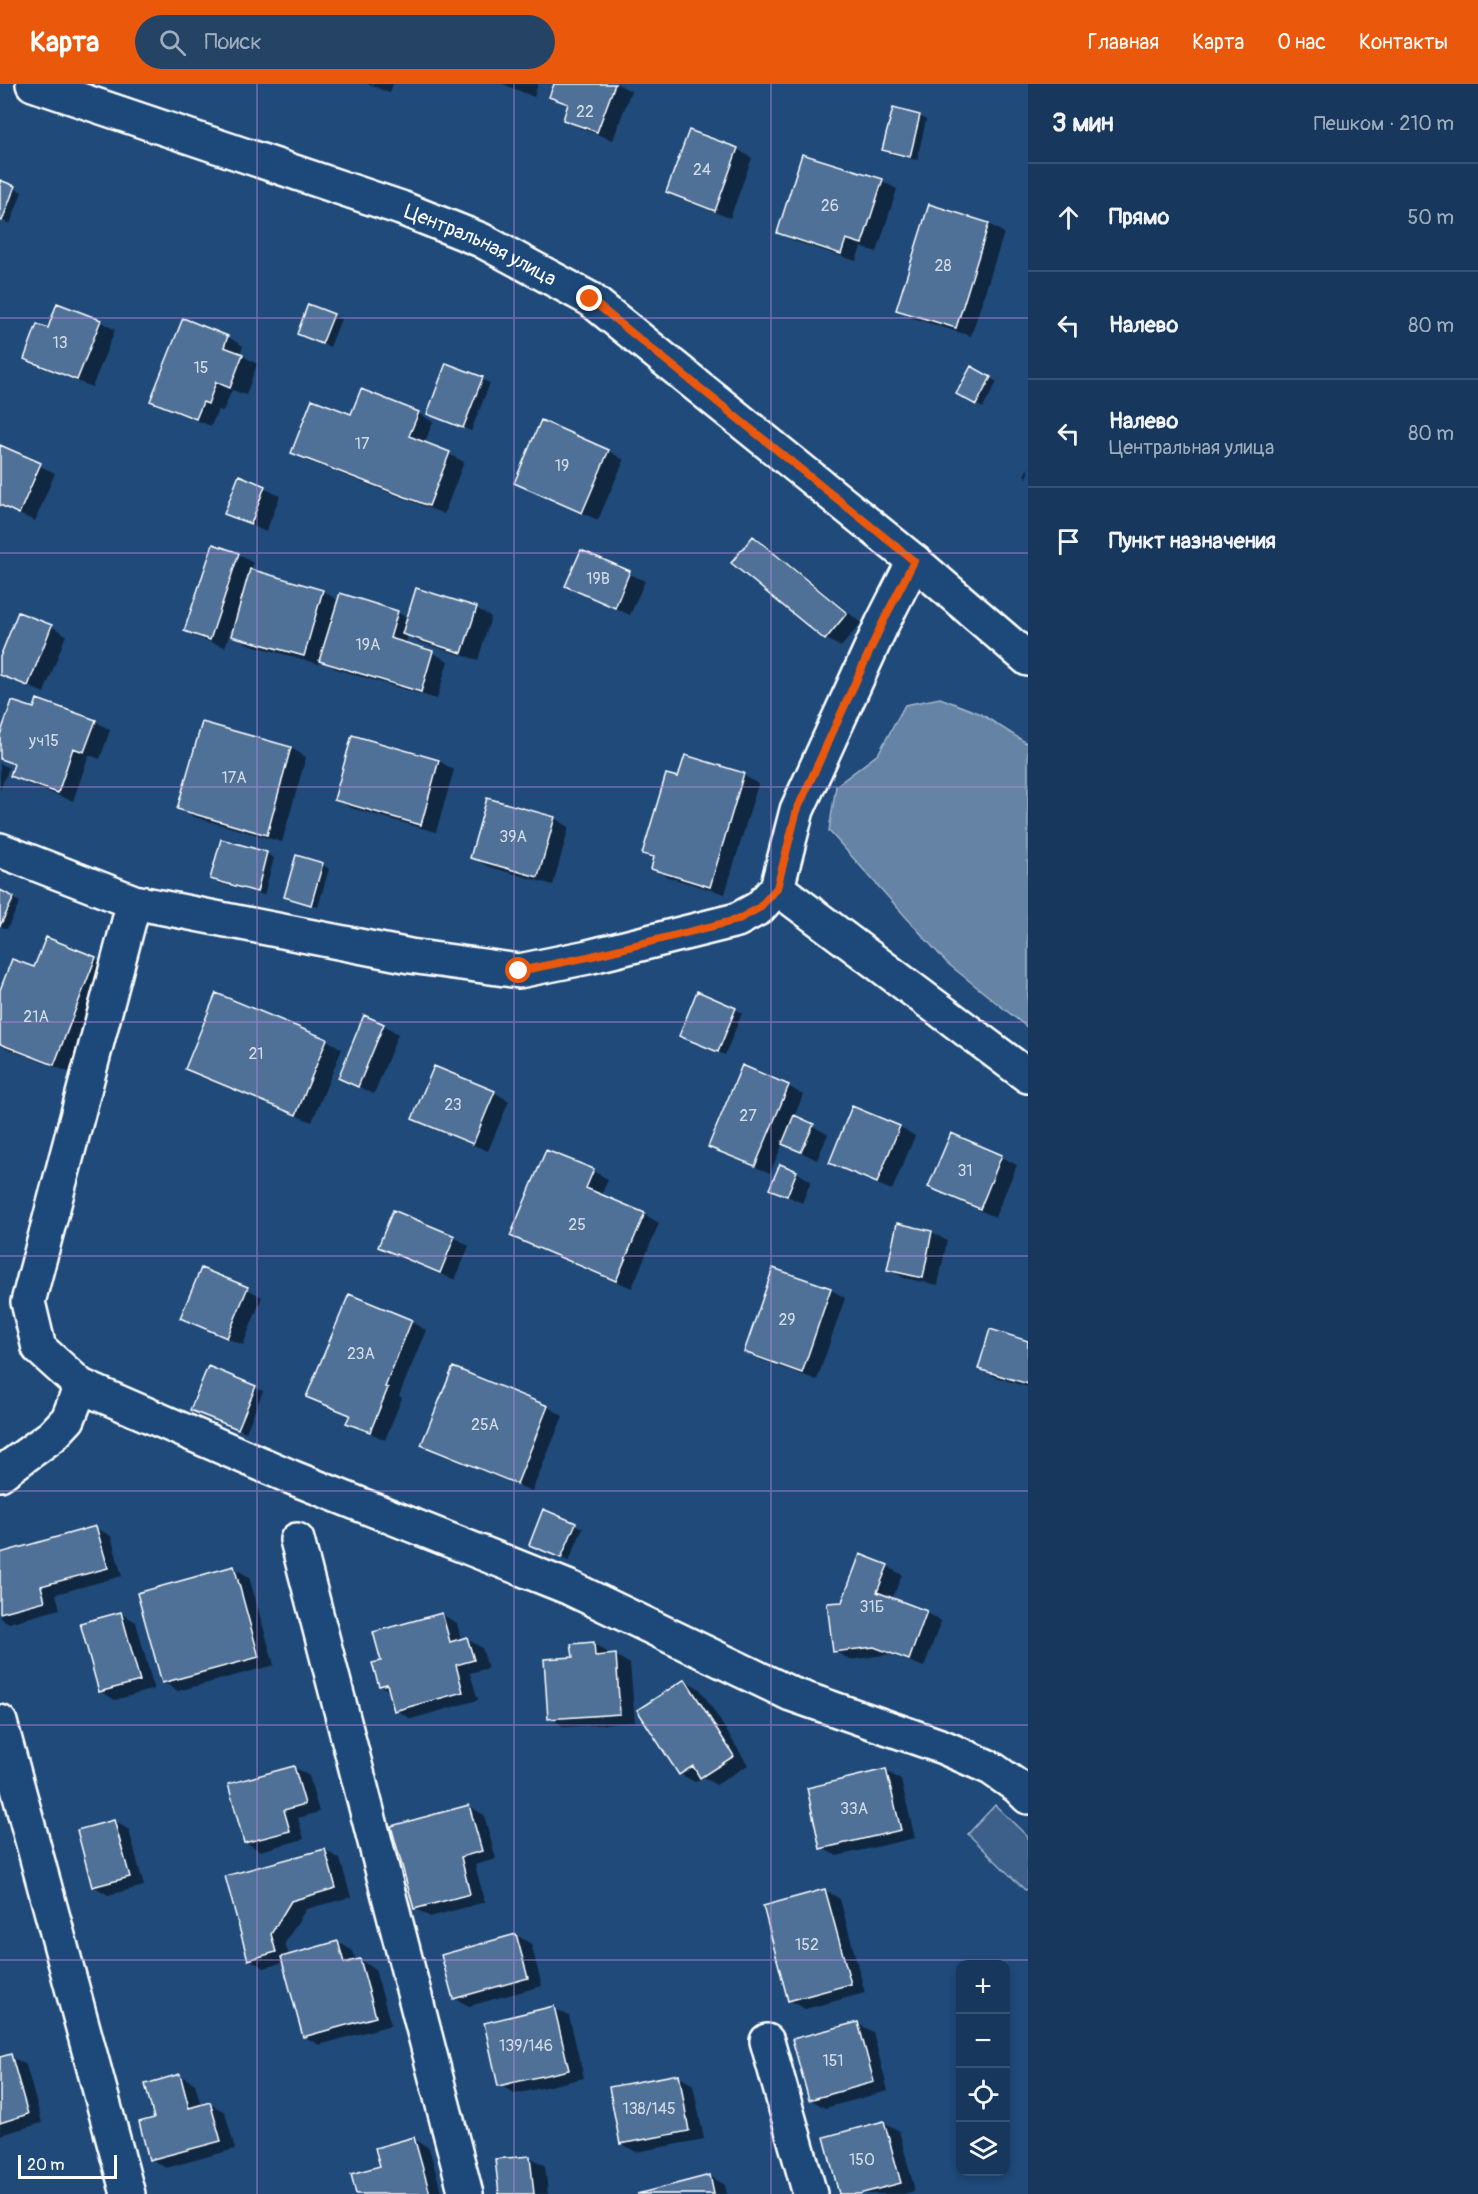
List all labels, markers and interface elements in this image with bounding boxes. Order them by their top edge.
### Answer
search box [135,15,555,69]
text: Карта [30,25,99,60]
icon: search [156,26,189,59]
text: Поиск [204,28,262,56]
text: Главная [1088,29,1159,56]
text: Карта [1192,29,1244,56]
text: О нас [1277,29,1326,56]
text: Контакты [1359,29,1448,56]
house number: 22 [576,102,594,122]
text: 3 мин [1052,107,1114,139]
text: Пешком · 210 m [1314,111,1454,136]
house number: 24 [693,160,711,180]
house number: 26 [821,196,839,216]
street label: Центральная улица [401,198,561,291]
icon: ahead [1052,201,1085,234]
text: Прямо [1109,203,1169,231]
text: 50 m [1407,205,1454,230]
house number: 28 [934,256,952,276]
route end [576,285,602,311]
icon: left [1052,309,1085,342]
text: Налево [1109,311,1178,339]
text: 80 m [1408,313,1454,338]
house number: 13 [52,333,68,353]
house number: 15 [194,358,208,378]
text: Налево [1109,407,1178,435]
icon: left [1052,417,1085,450]
text: 80 m [1408,421,1454,446]
house number: 17 [355,434,370,454]
text: Центральная улица [1109,435,1274,460]
house number: 19 [555,456,569,476]
icon: arrive [1052,525,1085,558]
text: Пункт назначения [1109,527,1276,555]
house number: 19В [586,569,610,589]
house number: 19А [356,635,380,655]
house number: уч15 [28,731,59,751]
house number: 17А [221,768,247,788]
house number: 39А [499,827,527,847]
route start [505,957,531,983]
house number: 21А [23,1007,49,1027]
house number: 21 [248,1044,264,1064]
house number: 23 [444,1095,462,1115]
house number: 27 [739,1106,757,1126]
house number: 31 [957,1161,973,1181]
house number: 25 [568,1215,586,1235]
house number: 29 [778,1310,796,1330]
house number: 23А [347,1344,375,1364]
house number: 25А [471,1415,499,1435]
house number: 31Б [860,1597,884,1617]
house number: 33А [840,1799,868,1819]
house number: 152 [795,1935,819,1955]
map controls [956,1960,1010,2176]
button: + [956,1960,1010,2014]
button: − [956,2014,1010,2068]
house number: 139/146 [499,2036,553,2056]
house number: 151 [822,2051,844,2071]
button: locate [956,2068,1010,2122]
house number: 138/145 [622,2099,676,2119]
button: layers [956,2122,1010,2176]
house number: 150 [849,2150,875,2170]
scale bar [18,2152,117,2180]
text: 20 m [27,2155,65,2175]

